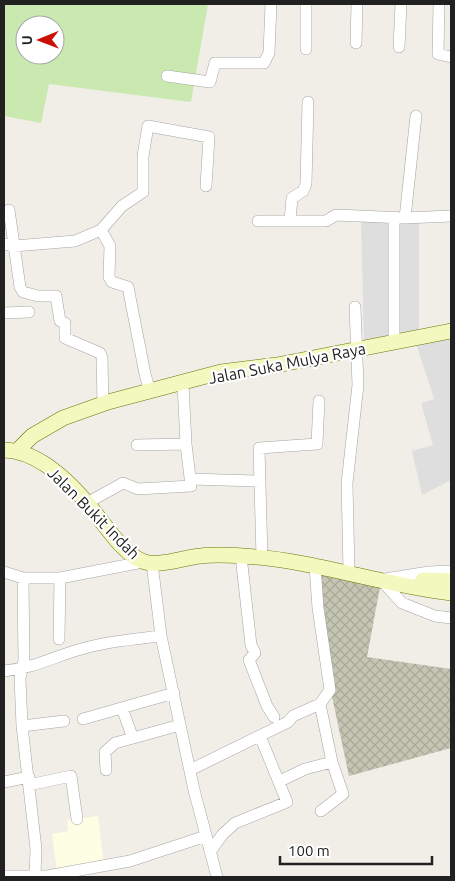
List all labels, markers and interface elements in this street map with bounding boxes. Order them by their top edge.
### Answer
north arrow [15,15,65,65]
text: U [19,35,35,45]
street label: Jalan Suka Mulya Raya [207,339,367,387]
street label: Jalan Bukit Indah [44,463,144,563]
scale bar [280,834,432,866]
text: 100 m [288,842,330,859]

